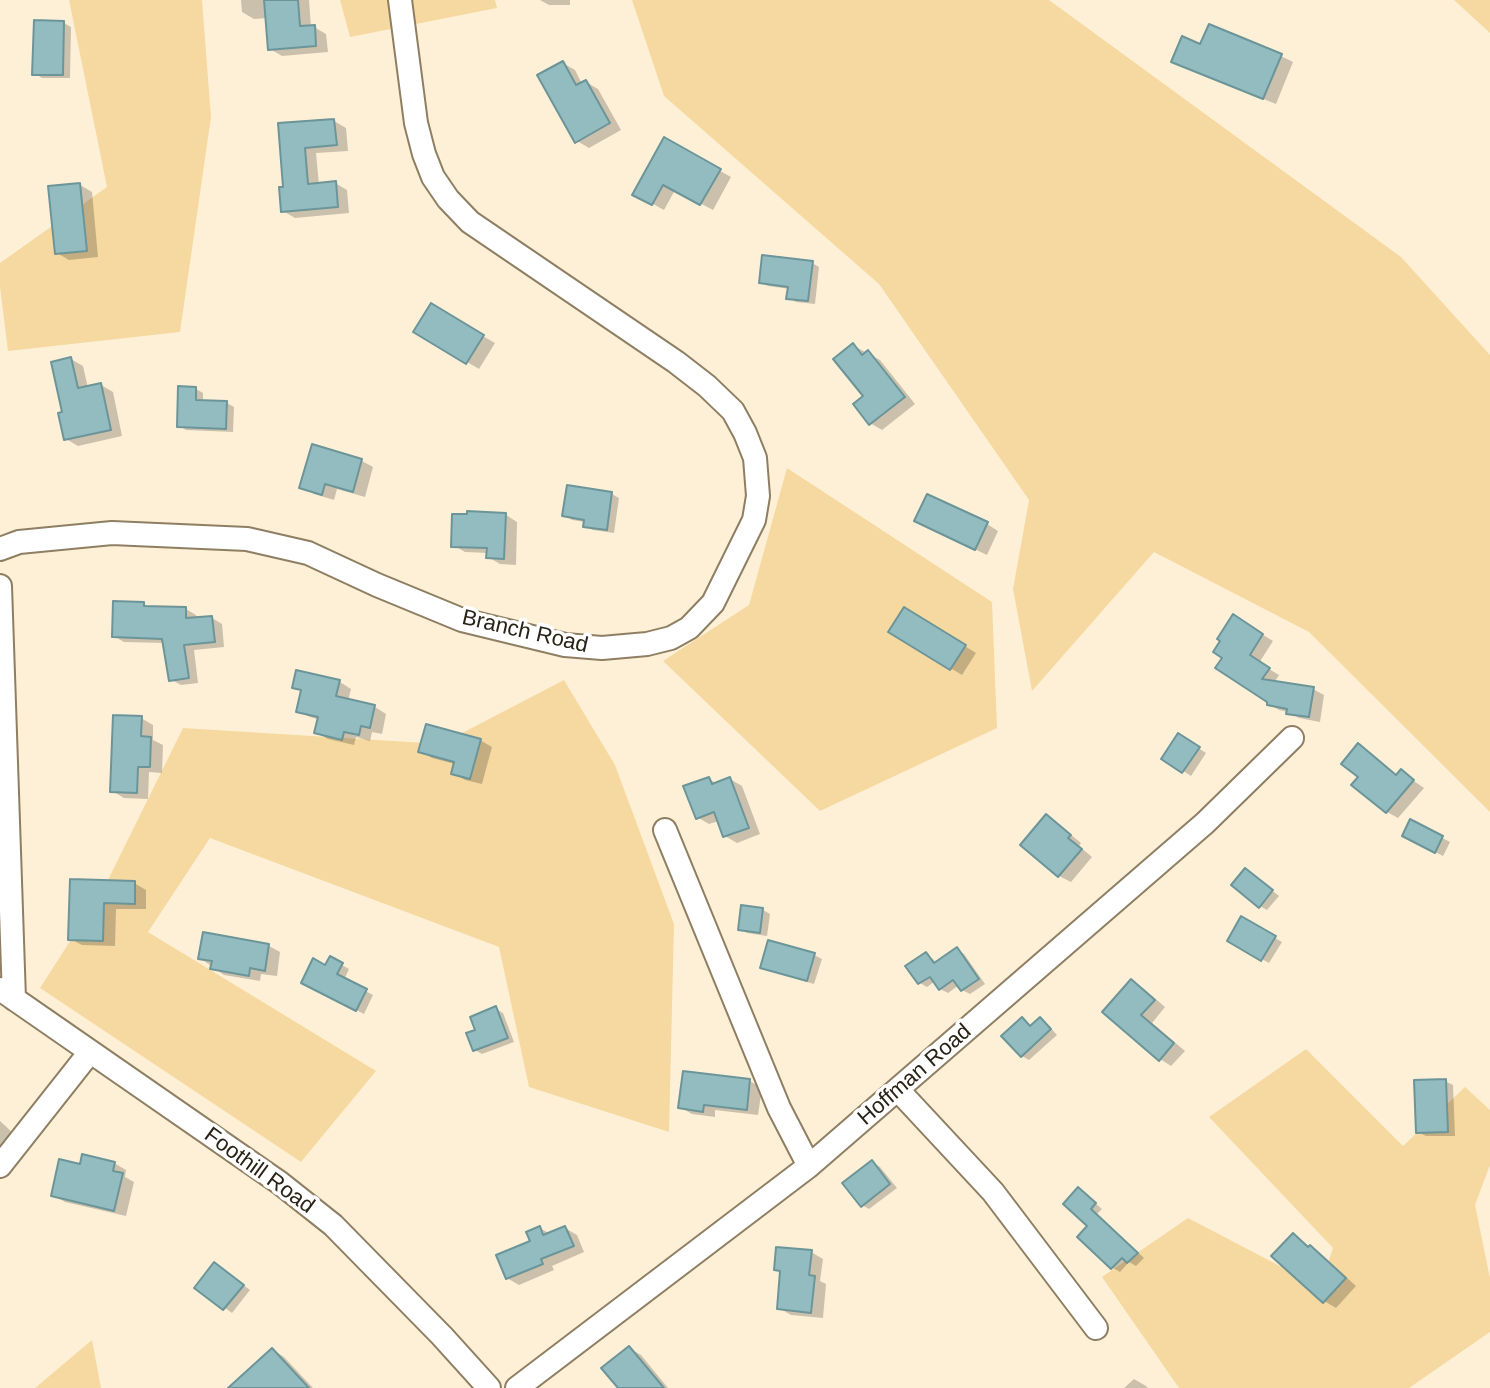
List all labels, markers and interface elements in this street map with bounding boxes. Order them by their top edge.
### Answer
street label: Branch Road [459,605,591,659]
street label: Hoffman Road [853,1019,977,1131]
street label: Foothill Road [199,1122,319,1220]

